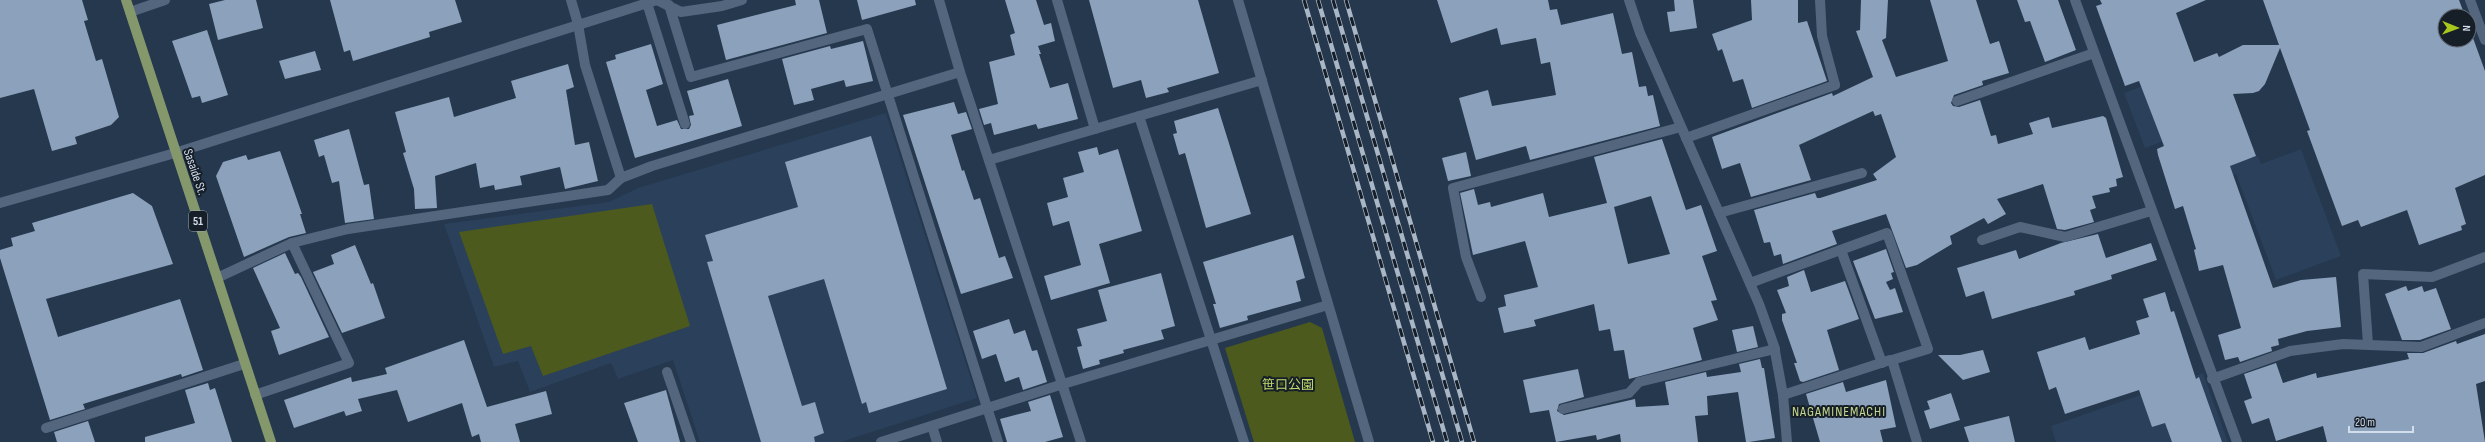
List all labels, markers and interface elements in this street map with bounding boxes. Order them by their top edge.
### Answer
north arrow [2437,8,2477,48]
text: N [2460,25,2473,31]
street label: Sasaide St. [180,147,210,197]
road number: 51 [189,211,207,231]
park label: 笹口公園 [1262,377,1314,393]
district label: NAGAMINEMACHI [1792,403,1886,420]
scale bar [2349,408,2413,434]
text: 20 m [2355,415,2375,430]

